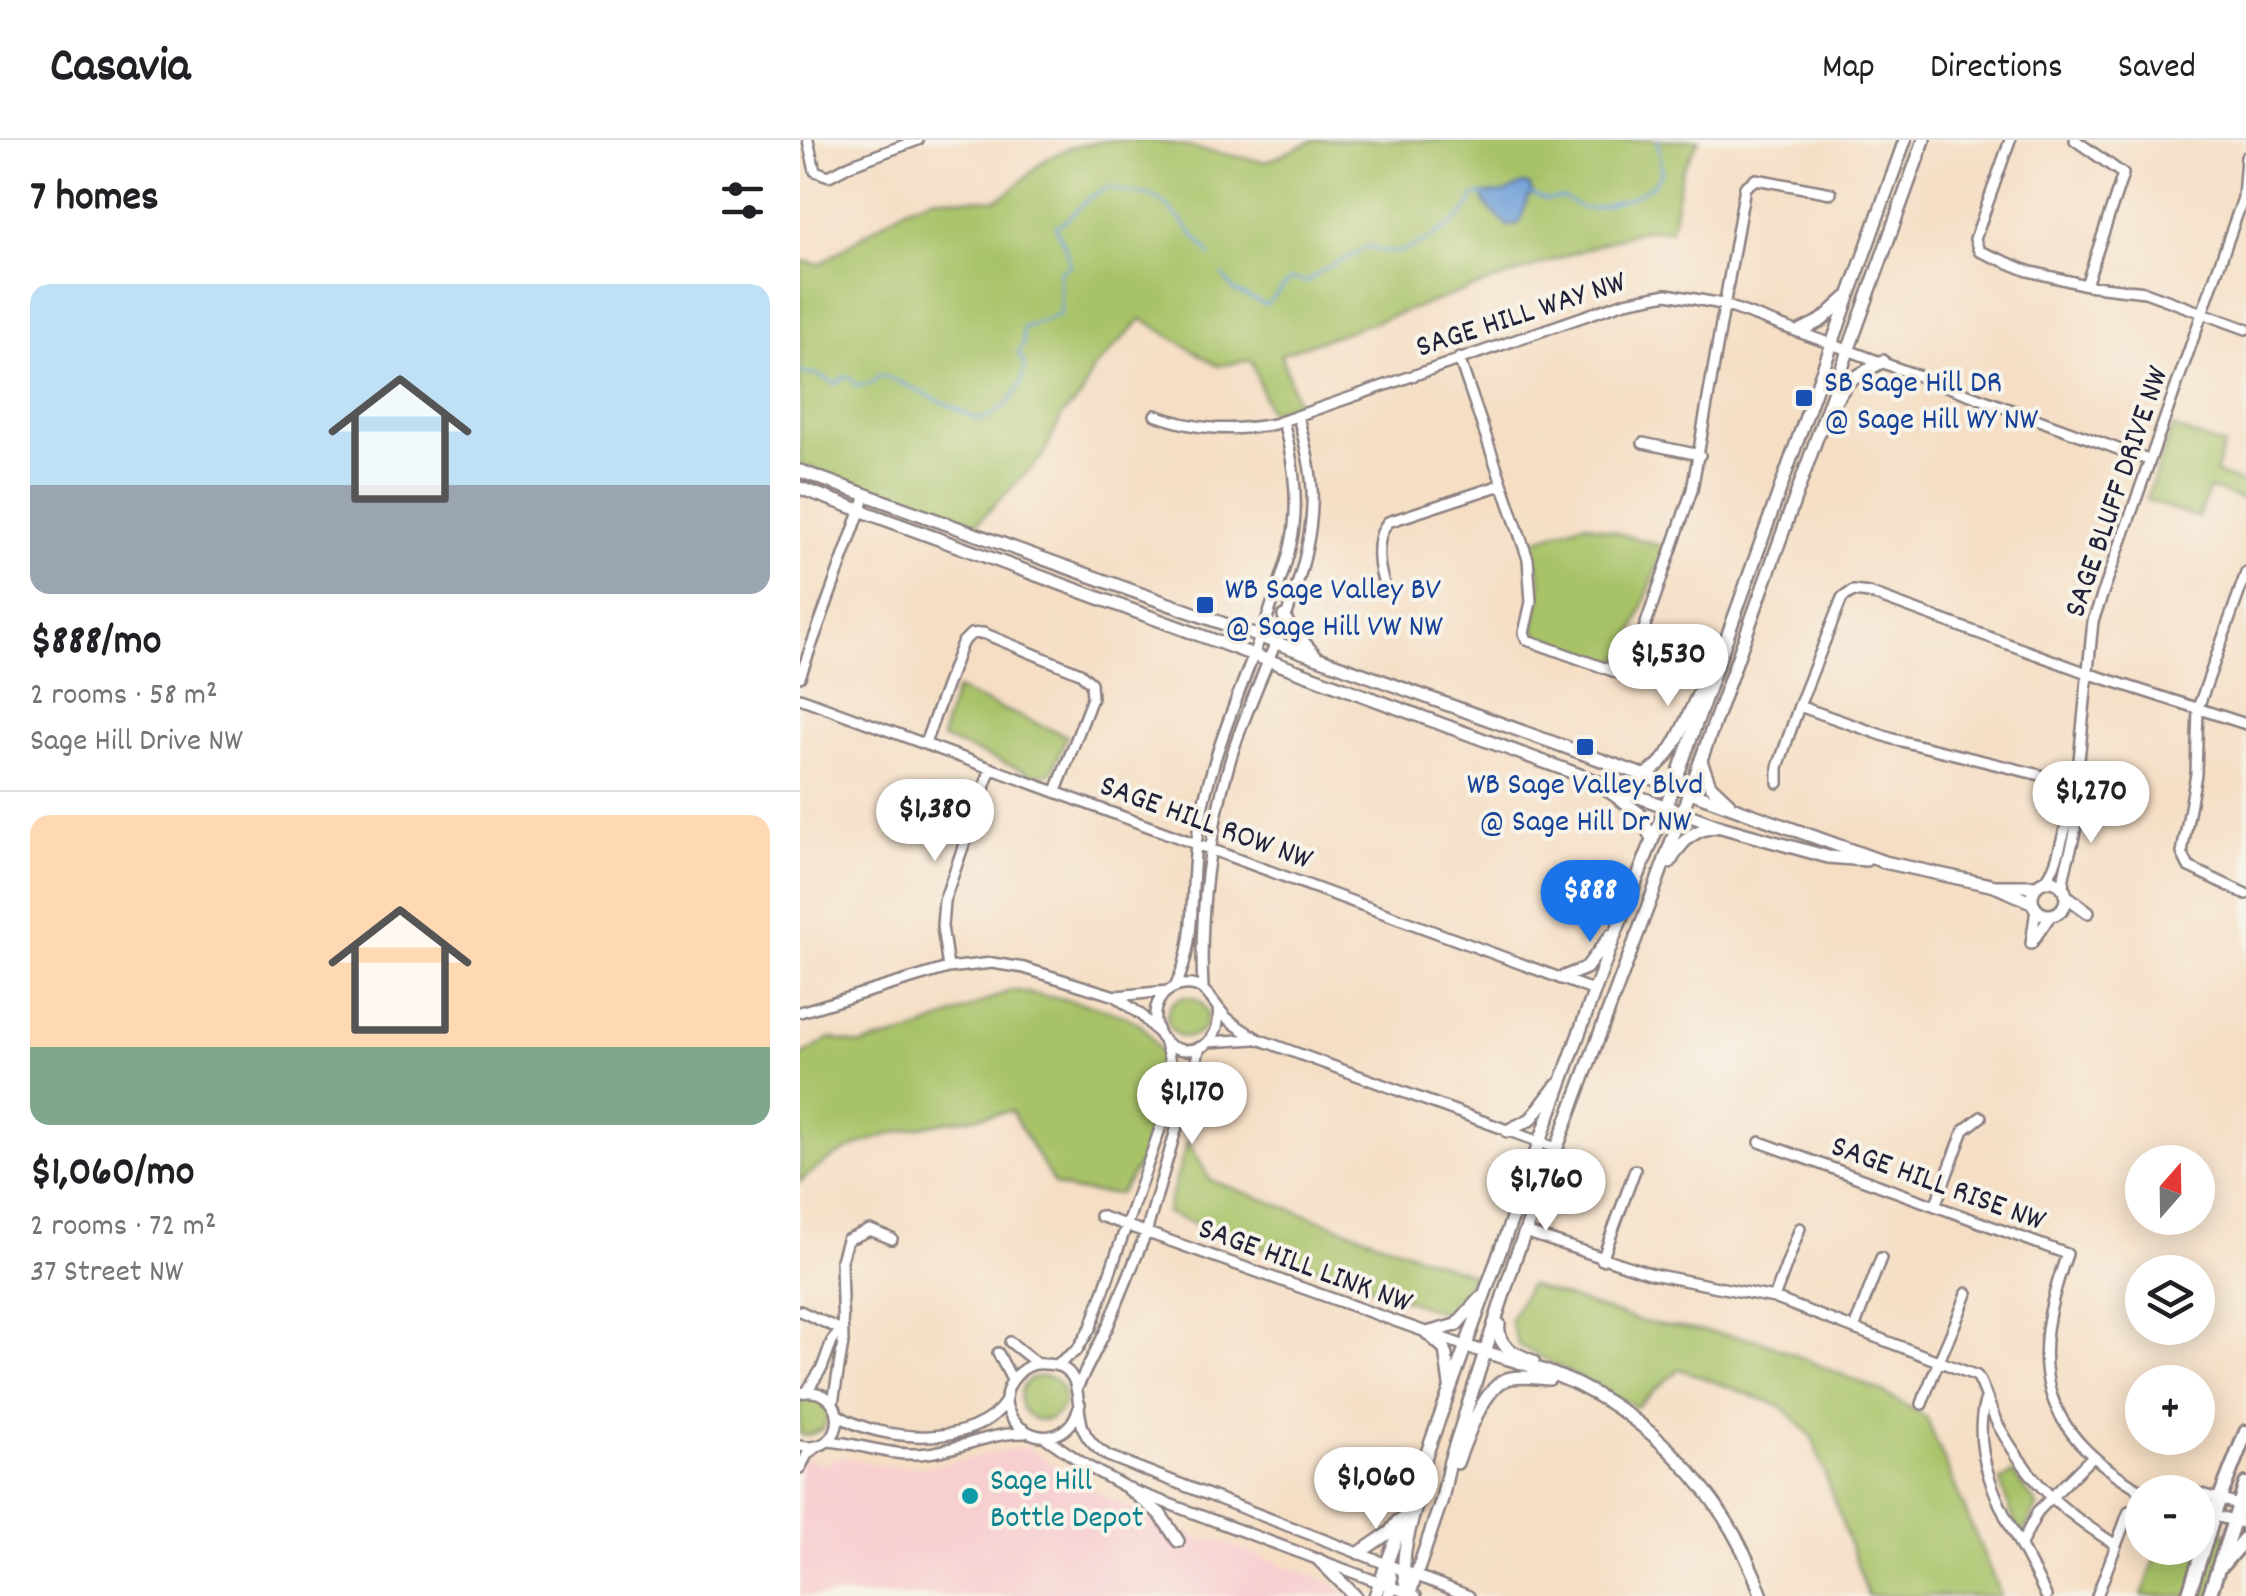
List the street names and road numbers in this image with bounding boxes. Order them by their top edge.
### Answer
street label: SAGE HILL WAY NW [1411,261,1633,372]
street label: SAGE BLUFF DRIVE NW [2054,360,2183,624]
street label: SAGE HILL ROW NW [1093,765,1319,885]
street label: SAGE HILL RISE NW [1824,1126,2051,1246]
street label: SAGE HILL LINK NW [1191,1208,1418,1328]

